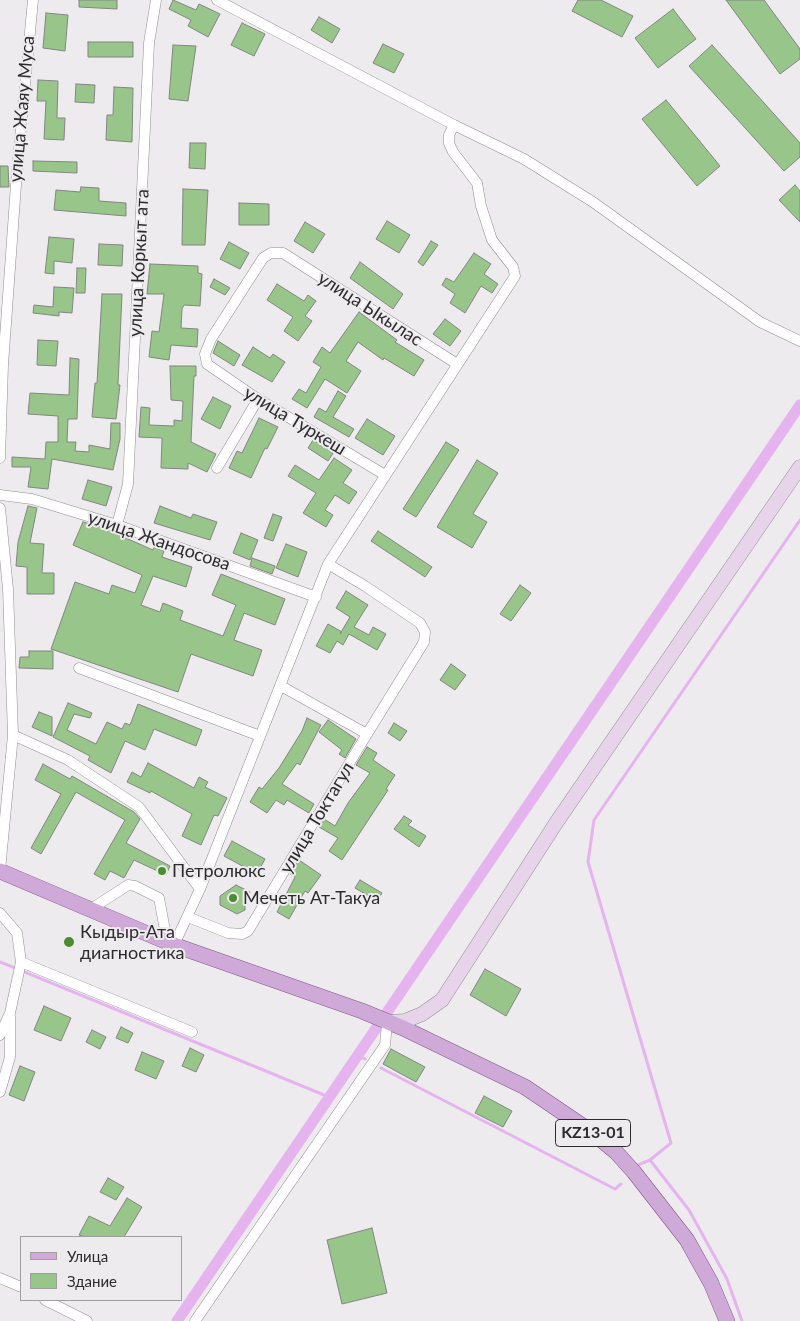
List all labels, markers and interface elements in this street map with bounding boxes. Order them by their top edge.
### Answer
street label: улица Жаяу Муса [5,35,39,183]
street label: улица Коркыт ата [124,188,154,338]
street label: улица Ыкылас [314,267,426,351]
street label: улица Туркеш [240,382,350,460]
street label: улица Жандосова [85,507,233,575]
street label: улица Токтагул [275,758,359,878]
place label: Петролюкс [172,860,266,882]
marker: Петролюкс [156,865,168,877]
place label: Мечеть Ат-Такуа [243,887,380,909]
marker: Мечеть Ат-Такуа [227,892,239,904]
place label: Кыдыр-Ата диагностика [80,921,185,964]
marker: Кыдыр-Ата диагностика [62,935,76,949]
road number: KZ13-01 [556,1120,630,1146]
legend [20,1236,182,1301]
text: Улица [67,1247,108,1265]
text: Здание [67,1272,117,1290]

